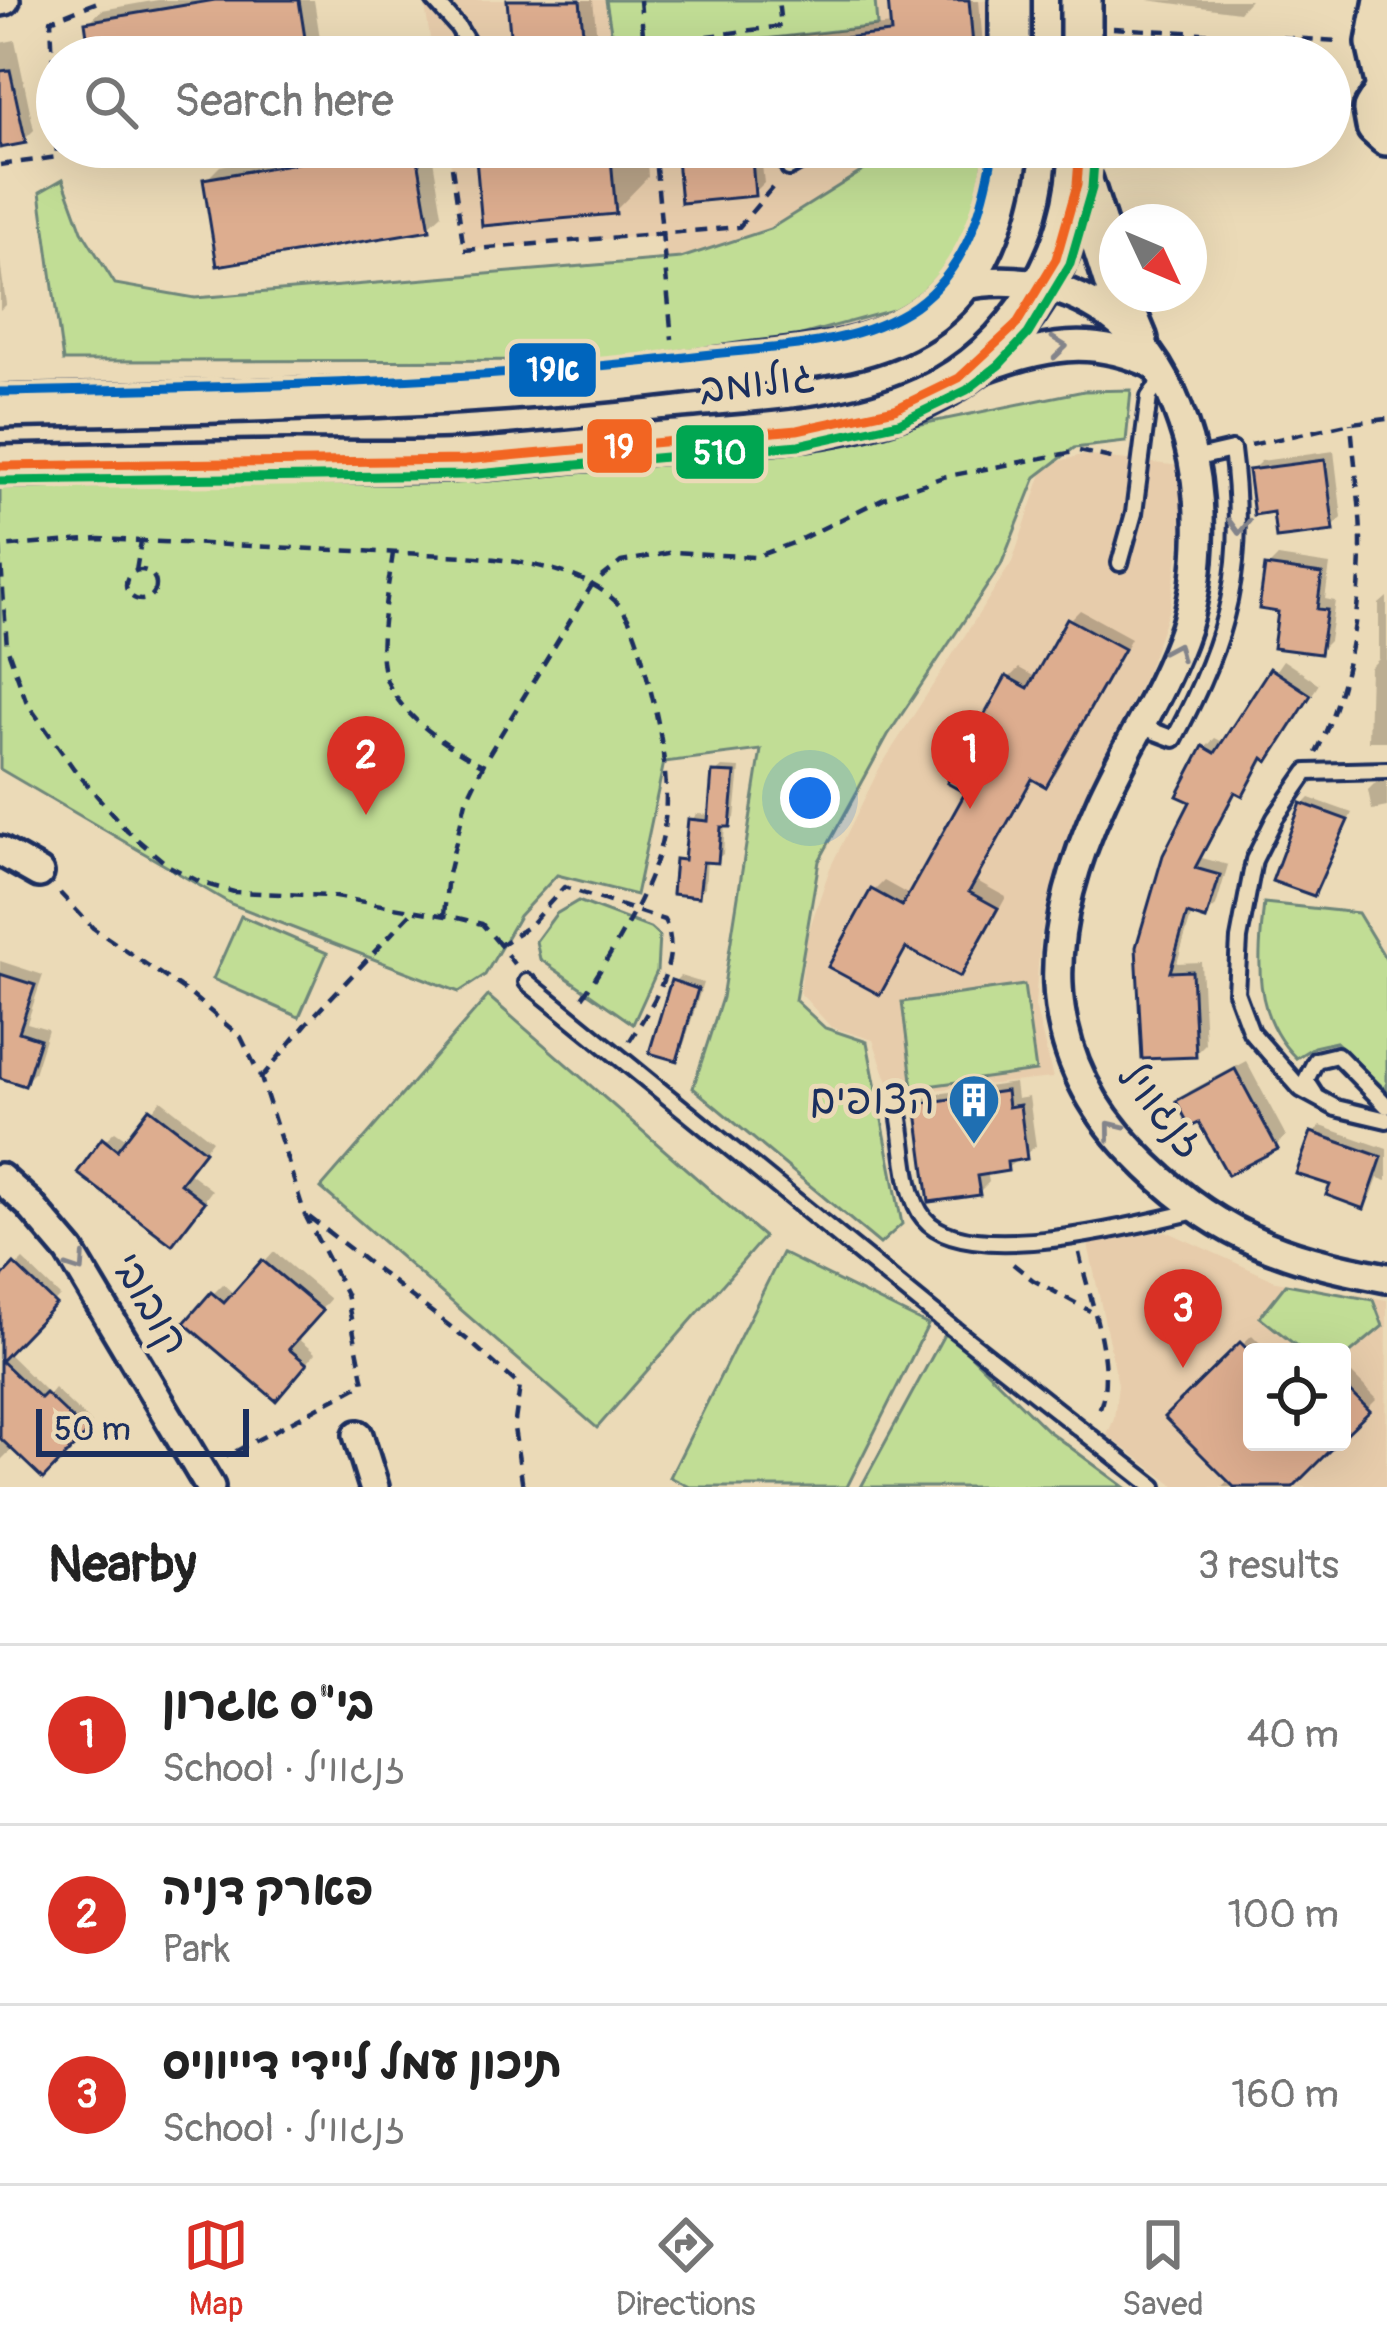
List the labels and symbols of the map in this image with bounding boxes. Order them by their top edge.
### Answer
north arrow [1099,204,1207,312]
one-way arrow [1050,335,1069,361]
line badge: 19א [507,341,598,399]
text: 19א [526,350,580,391]
street label: גולומב [696,350,818,416]
line badge: 19 [585,417,654,475]
line badge: 510 [674,423,766,481]
text: 19 [604,427,634,468]
text: 510 [693,433,747,474]
one-way arrow [1226,517,1252,536]
one-way arrow [1160,641,1184,663]
pin: 1 [931,710,1009,809]
pin: 2 [327,716,405,815]
your location [780,768,840,828]
street label: זנגוויל [1106,1051,1216,1169]
building icon: הצופים [946,1072,1002,1146]
place label: הצופים [810,1074,935,1126]
one-way arrow [1106,1120,1127,1142]
street label: קובובי [100,1244,200,1364]
one-way arrow [63,1251,85,1273]
pin: 3 [1144,1269,1222,1368]
scale bar [36,1403,249,1456]

